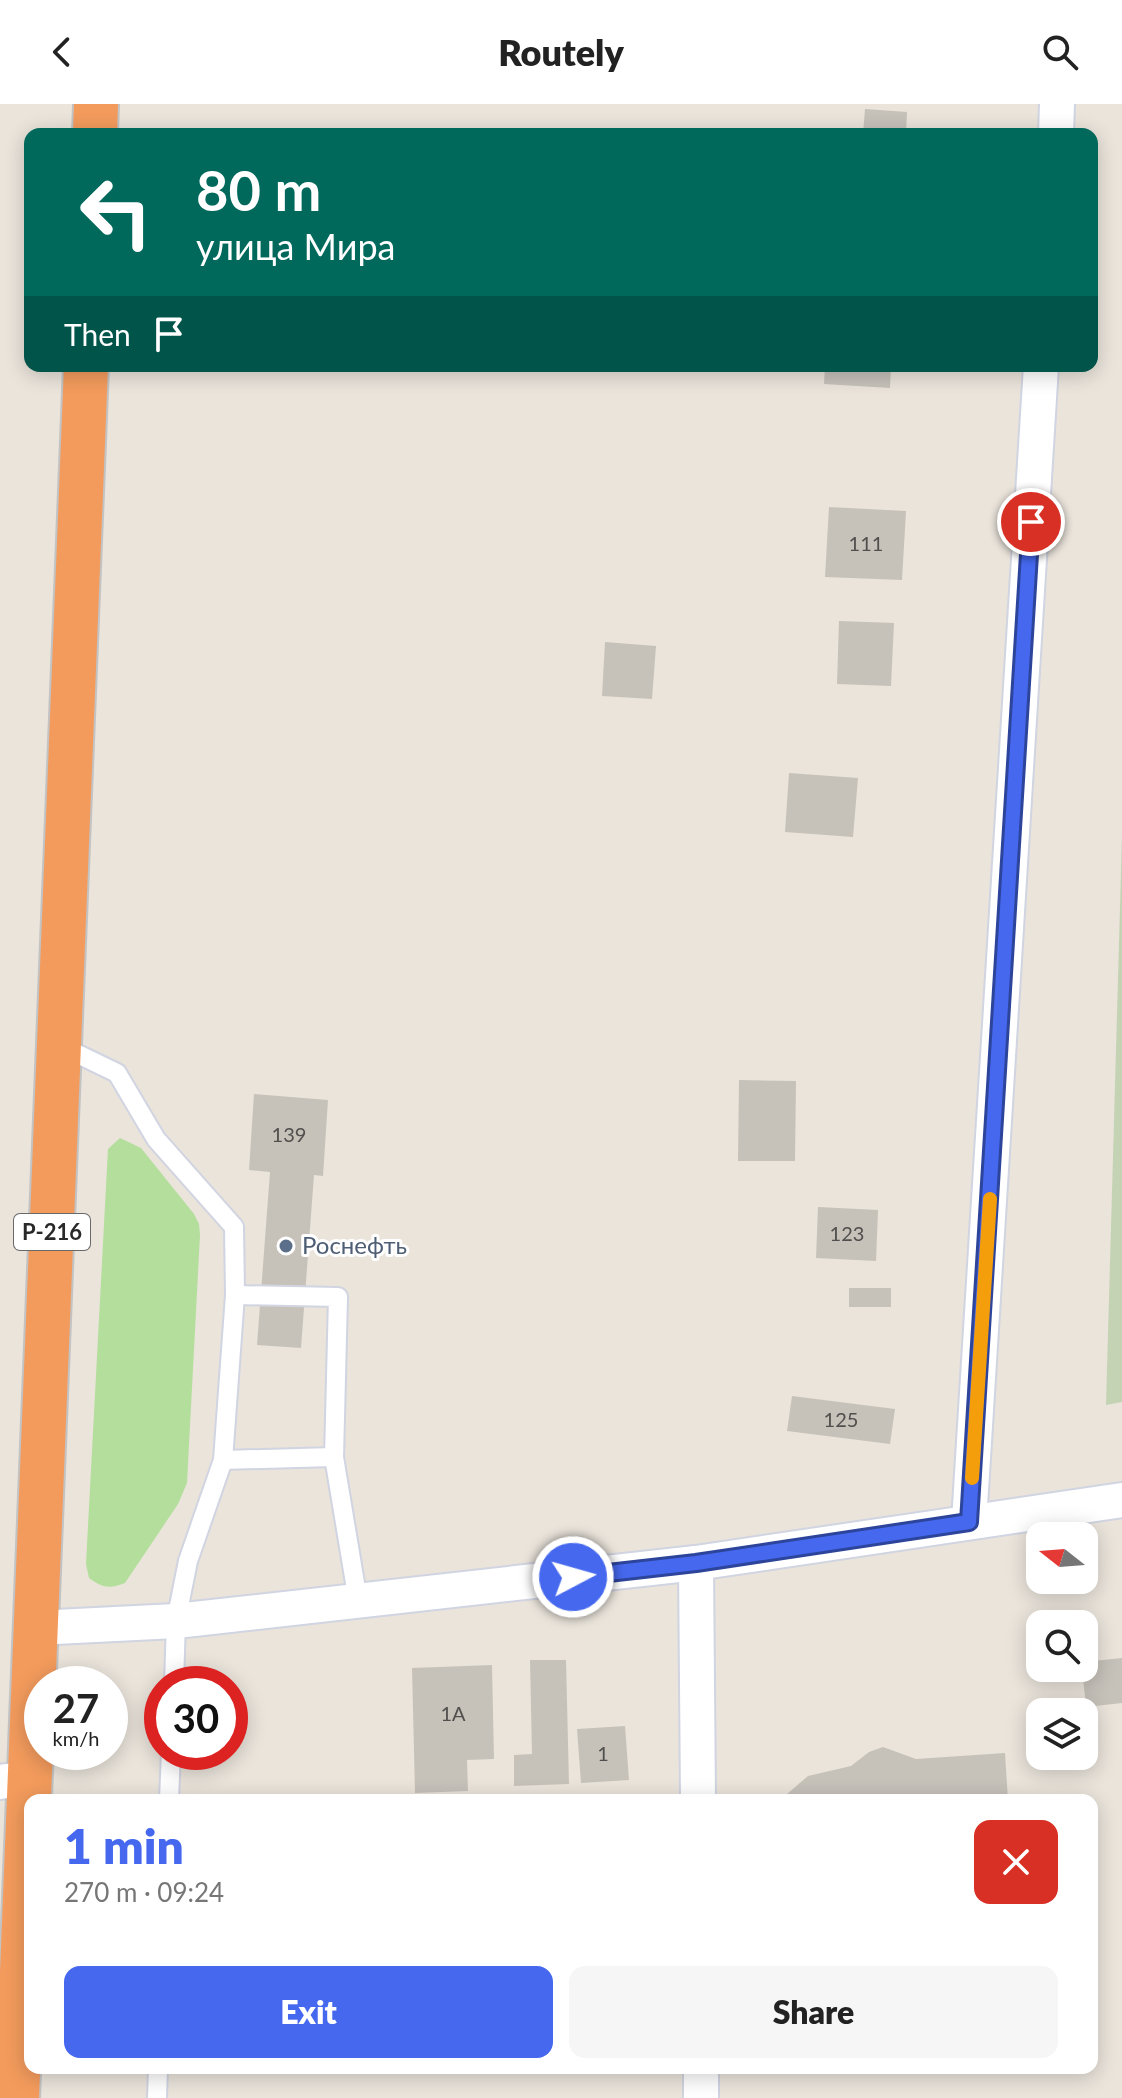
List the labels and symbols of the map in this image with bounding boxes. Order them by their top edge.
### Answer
pin [997,488,1065,556]
house number: 111 [849,531,883,555]
house number: 139 [272,1122,306,1146]
road number: Р-216 [14,1214,90,1250]
house number: 123 [830,1221,864,1245]
place label: Роснефть [302,1230,407,1259]
marker: Роснефть [277,1237,295,1255]
house number: 125 [824,1407,858,1431]
north arrow [1026,1522,1098,1594]
position arrow [531,1535,615,1619]
speed limit sign: 30 [144,1666,248,1770]
house number: 1А [440,1701,466,1725]
house number: 1 [597,1741,609,1765]

